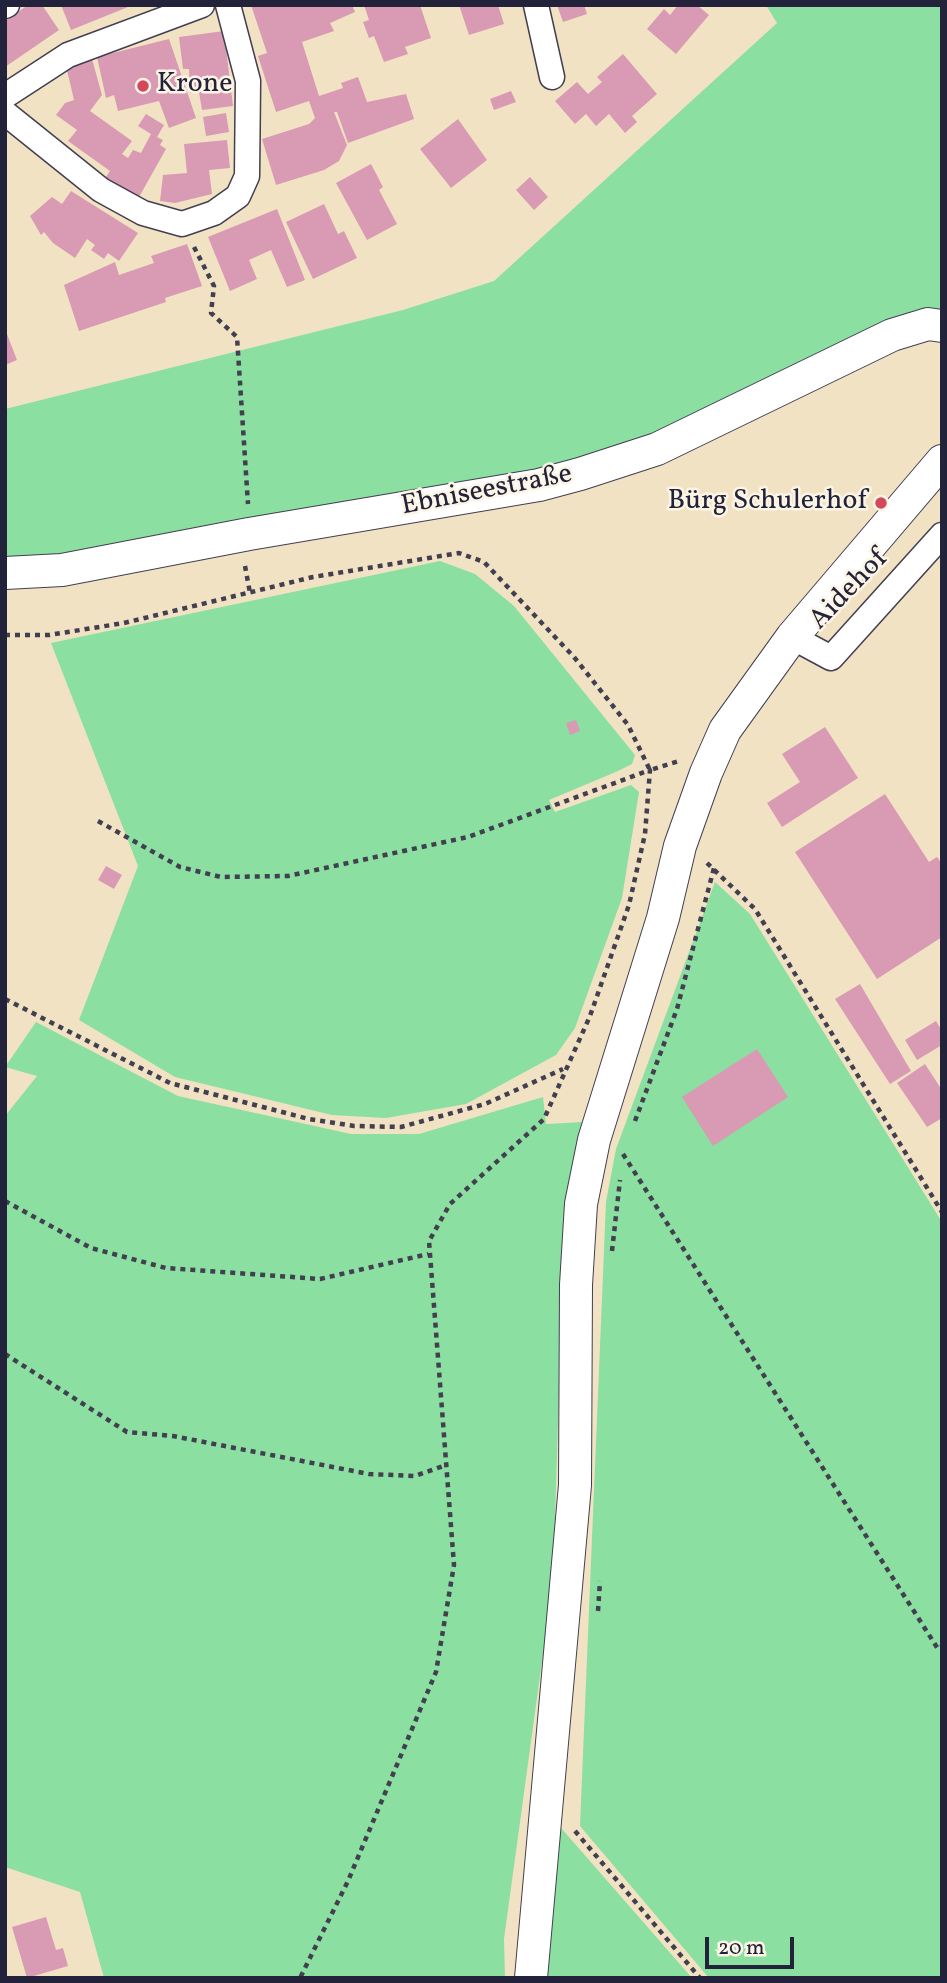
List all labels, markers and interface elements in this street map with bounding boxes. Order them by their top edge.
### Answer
place label: Krone [157,69,233,103]
marker: Krone [135,78,151,94]
street label: Ebniseestraße [399,459,575,525]
place label: Bürg Schulerhof [668,486,867,520]
marker: Bürg Schulerhof [873,495,889,511]
street label: Aidehof [804,544,896,638]
scale bar [709,1924,798,1968]
text: 20 m [718,1934,764,1963]

